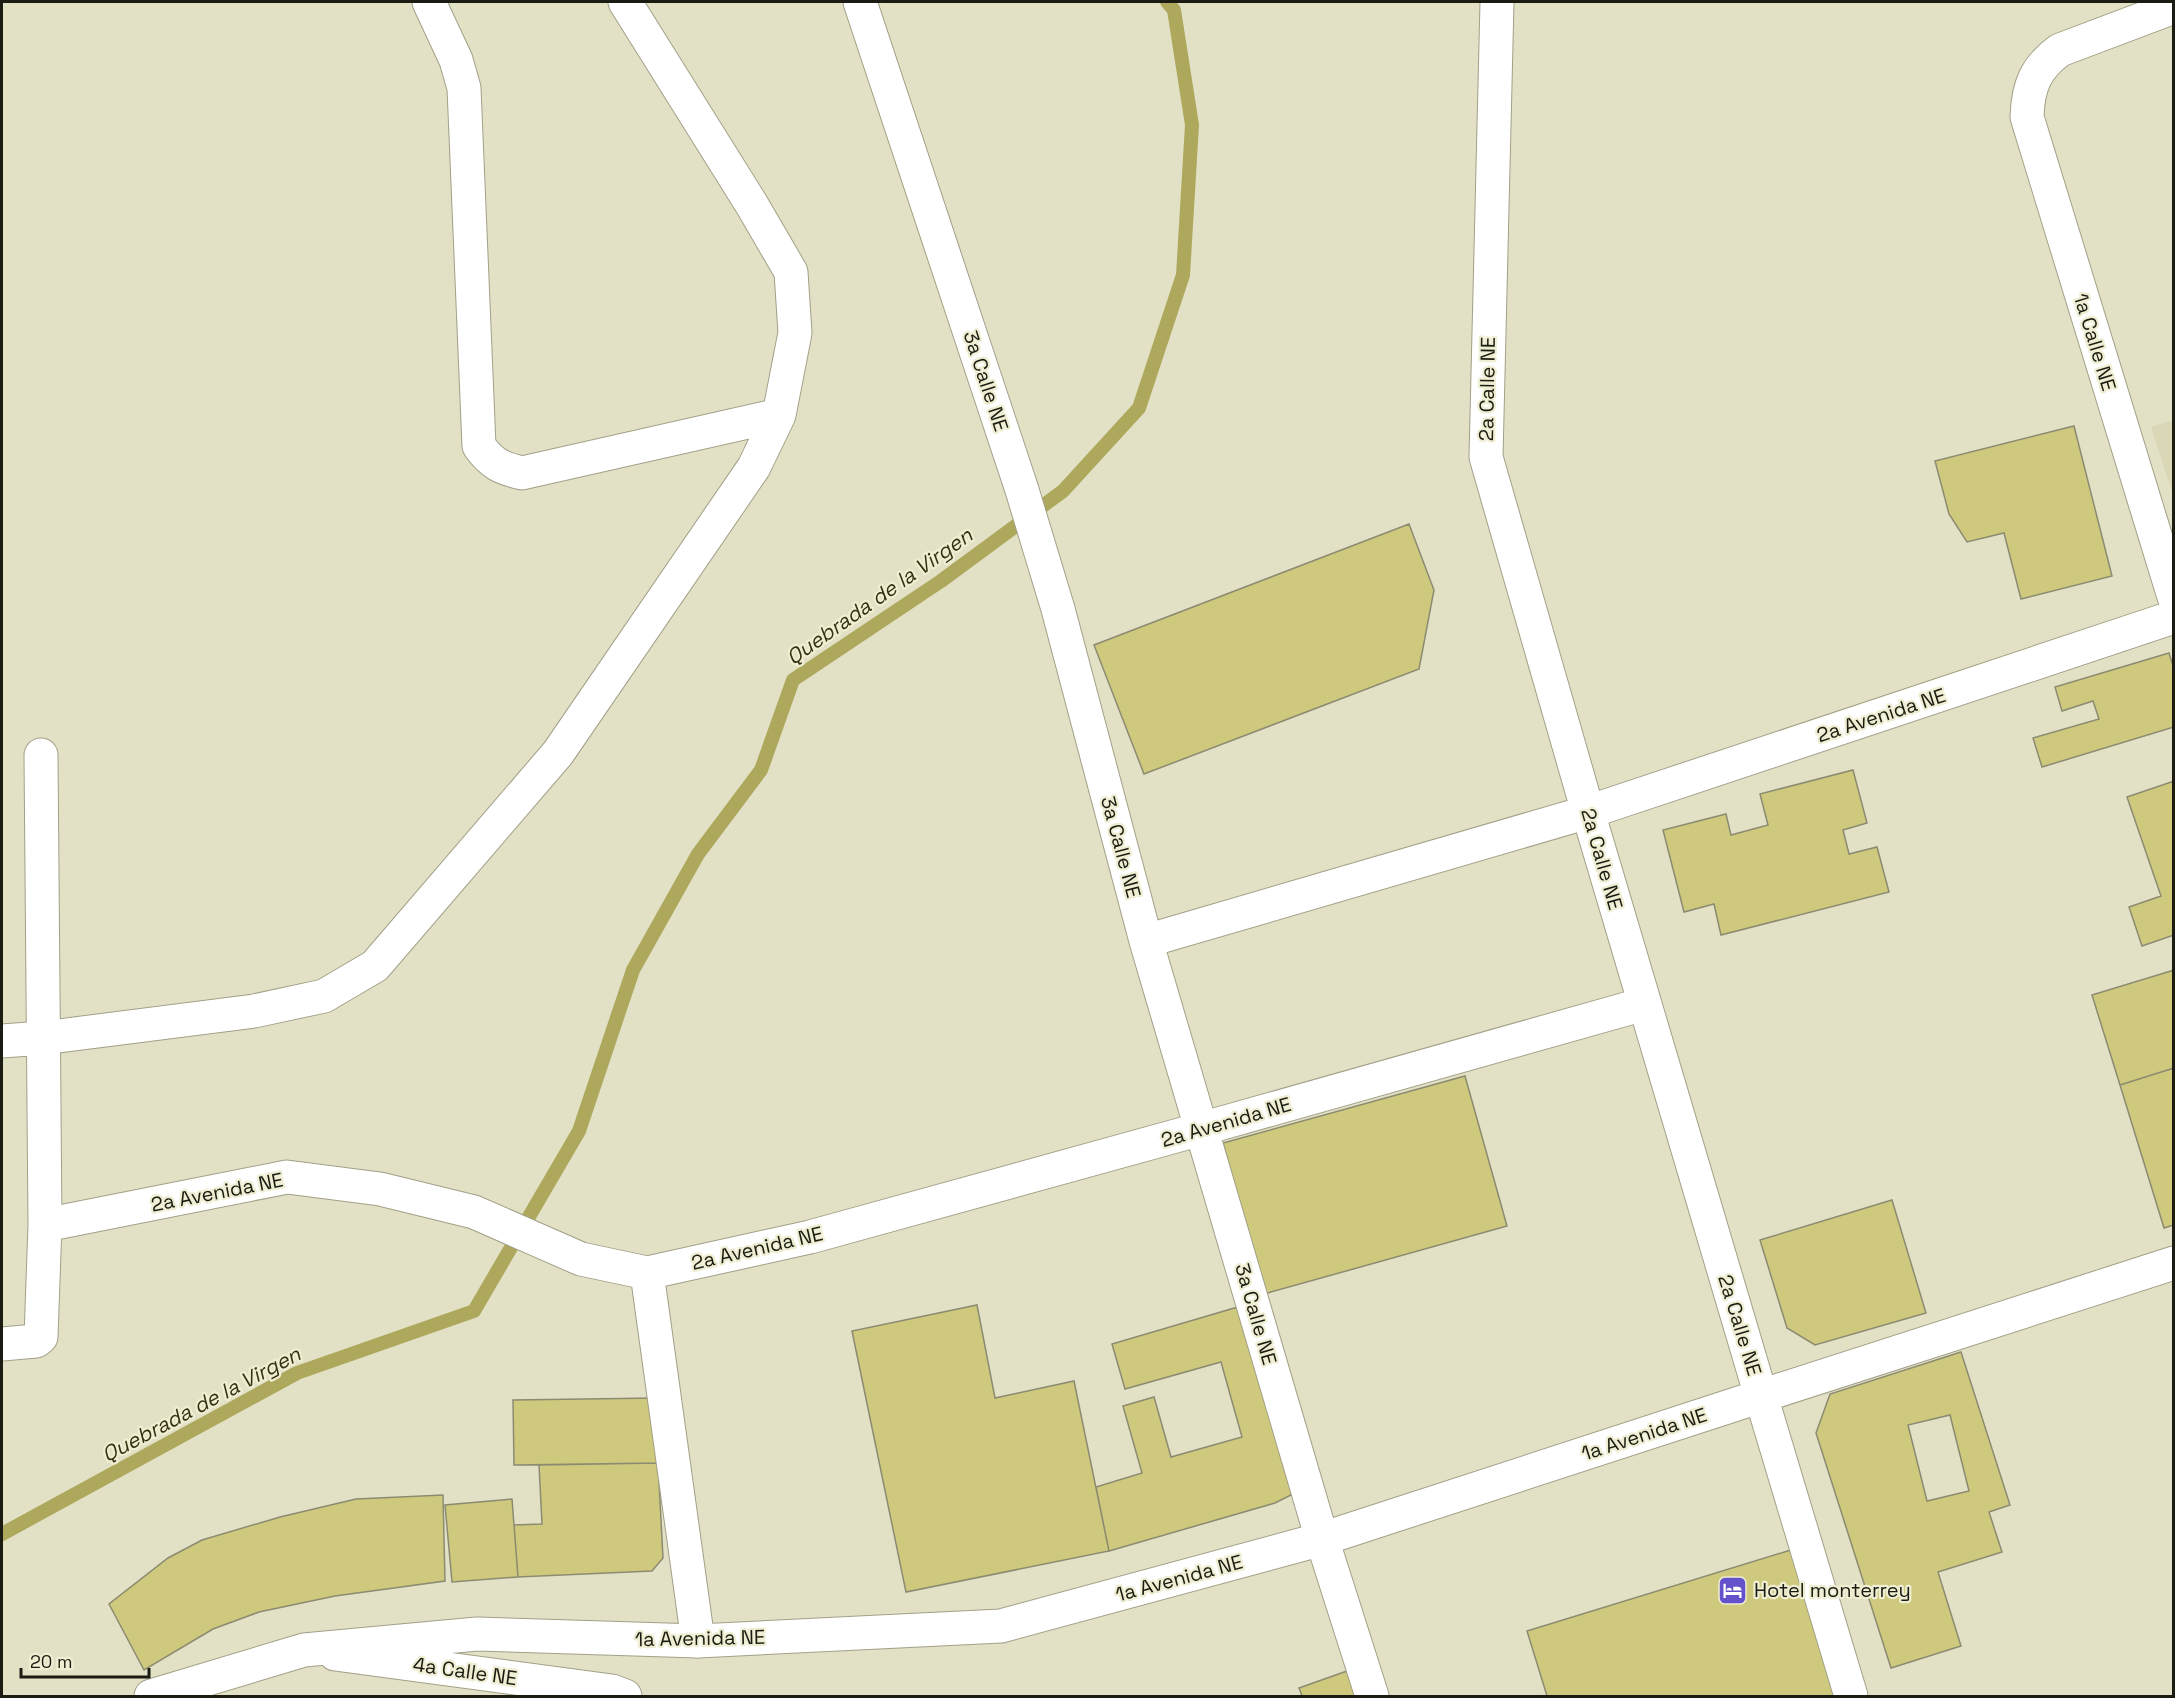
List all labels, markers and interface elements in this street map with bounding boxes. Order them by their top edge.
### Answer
street label: 1a Calle NE [2068,290,2122,394]
street label: 3a Calle NE [958,327,1014,435]
street label: 2a Calle NE [1473,337,1501,441]
water label: Quebrada de la Virgen [781,521,978,671]
street label: 2a Avenida NE [1813,682,1949,748]
street label: 3a Calle NE [1095,793,1147,901]
street label: 2a Calle NE [1575,805,1629,913]
street label: 2a Avenida NE [1158,1091,1294,1153]
street label: 2a Avenida NE [149,1166,285,1218]
street label: 2a Avenida NE [689,1220,825,1276]
street label: 3a Calle NE [1229,1260,1283,1368]
street label: 2a Calle NE [1712,1271,1768,1379]
water label: Quebrada de la Virgen [97,1340,306,1468]
street label: 1a Avenida NE [1578,1401,1710,1467]
street label: 1a Avenida NE [1113,1549,1245,1607]
hotel icon: Hotel monterrey [1717,1574,1749,1606]
place label: Hotel monterrey [1754,1577,1911,1603]
street label: 1a Avenida NE [635,1624,765,1652]
scale bar [21,1641,148,1679]
text: 20 m [30,1650,73,1673]
street label: 4a Calle NE [411,1651,519,1691]

